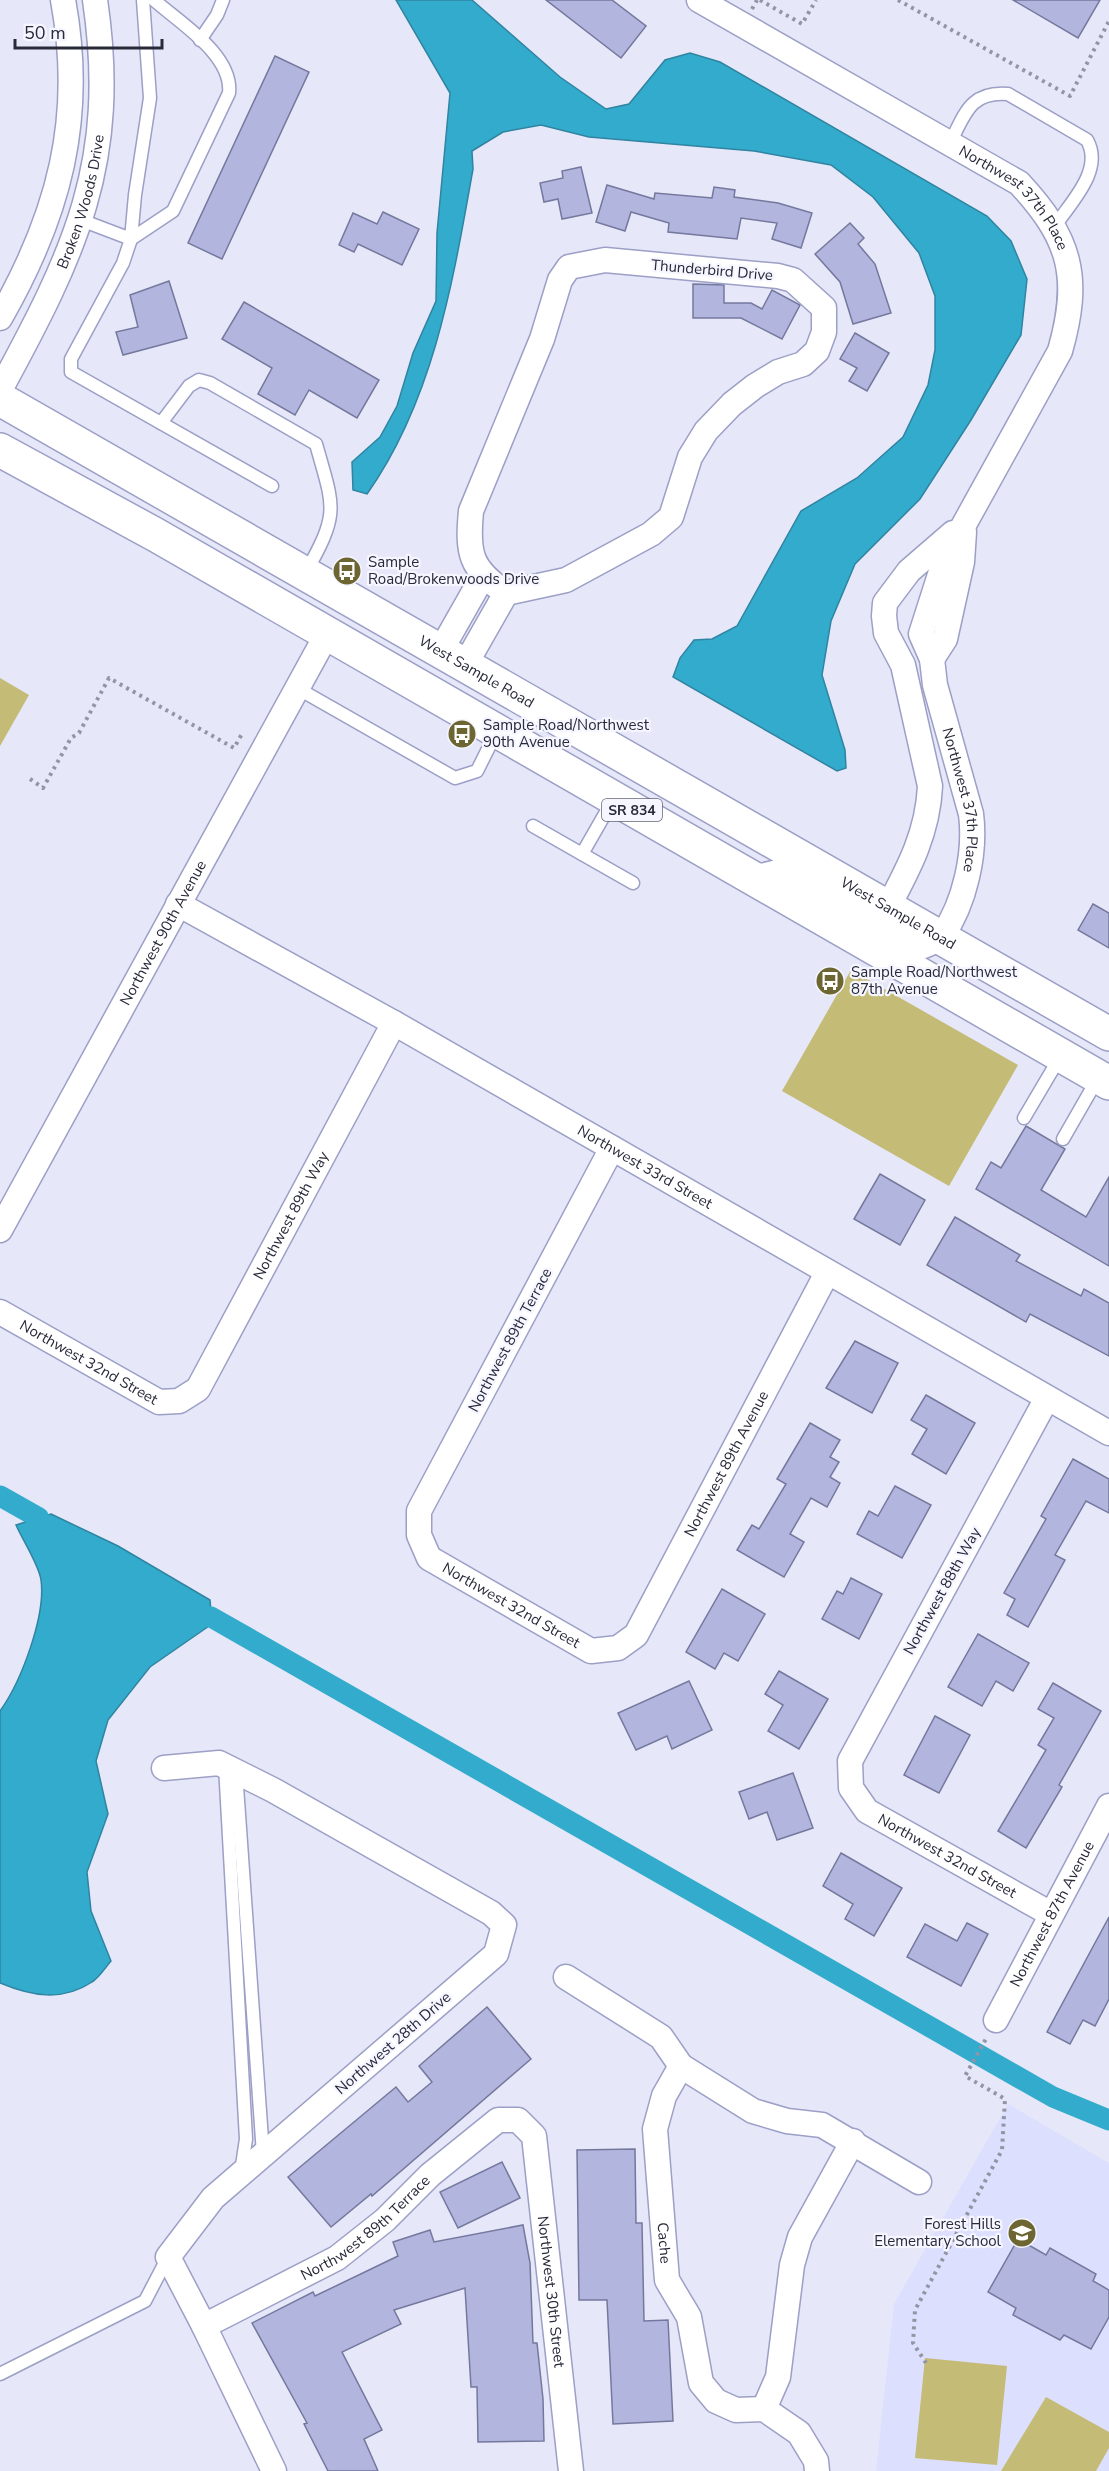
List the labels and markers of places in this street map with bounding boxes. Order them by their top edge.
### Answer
place label: Sample Road/Brokenwoods Drive [368,552,539,589]
bus stop icon: Sample Road/Brokenwoods Drive [331,555,363,587]
place label: Sample Road/Northwest 90th Avenue [483,715,650,752]
bus stop icon: Sample Road/Northwest 90th Avenue [446,718,478,750]
place label: Sample Road/Northwest 87th Avenue [851,962,1018,999]
bus stop icon: Sample Road/Northwest 87th Avenue [814,965,846,997]
place label: Forest Hills Elementary School [874,2214,1002,2251]
school or university icon: Forest Hills Elementary School [1006,2217,1038,2249]

